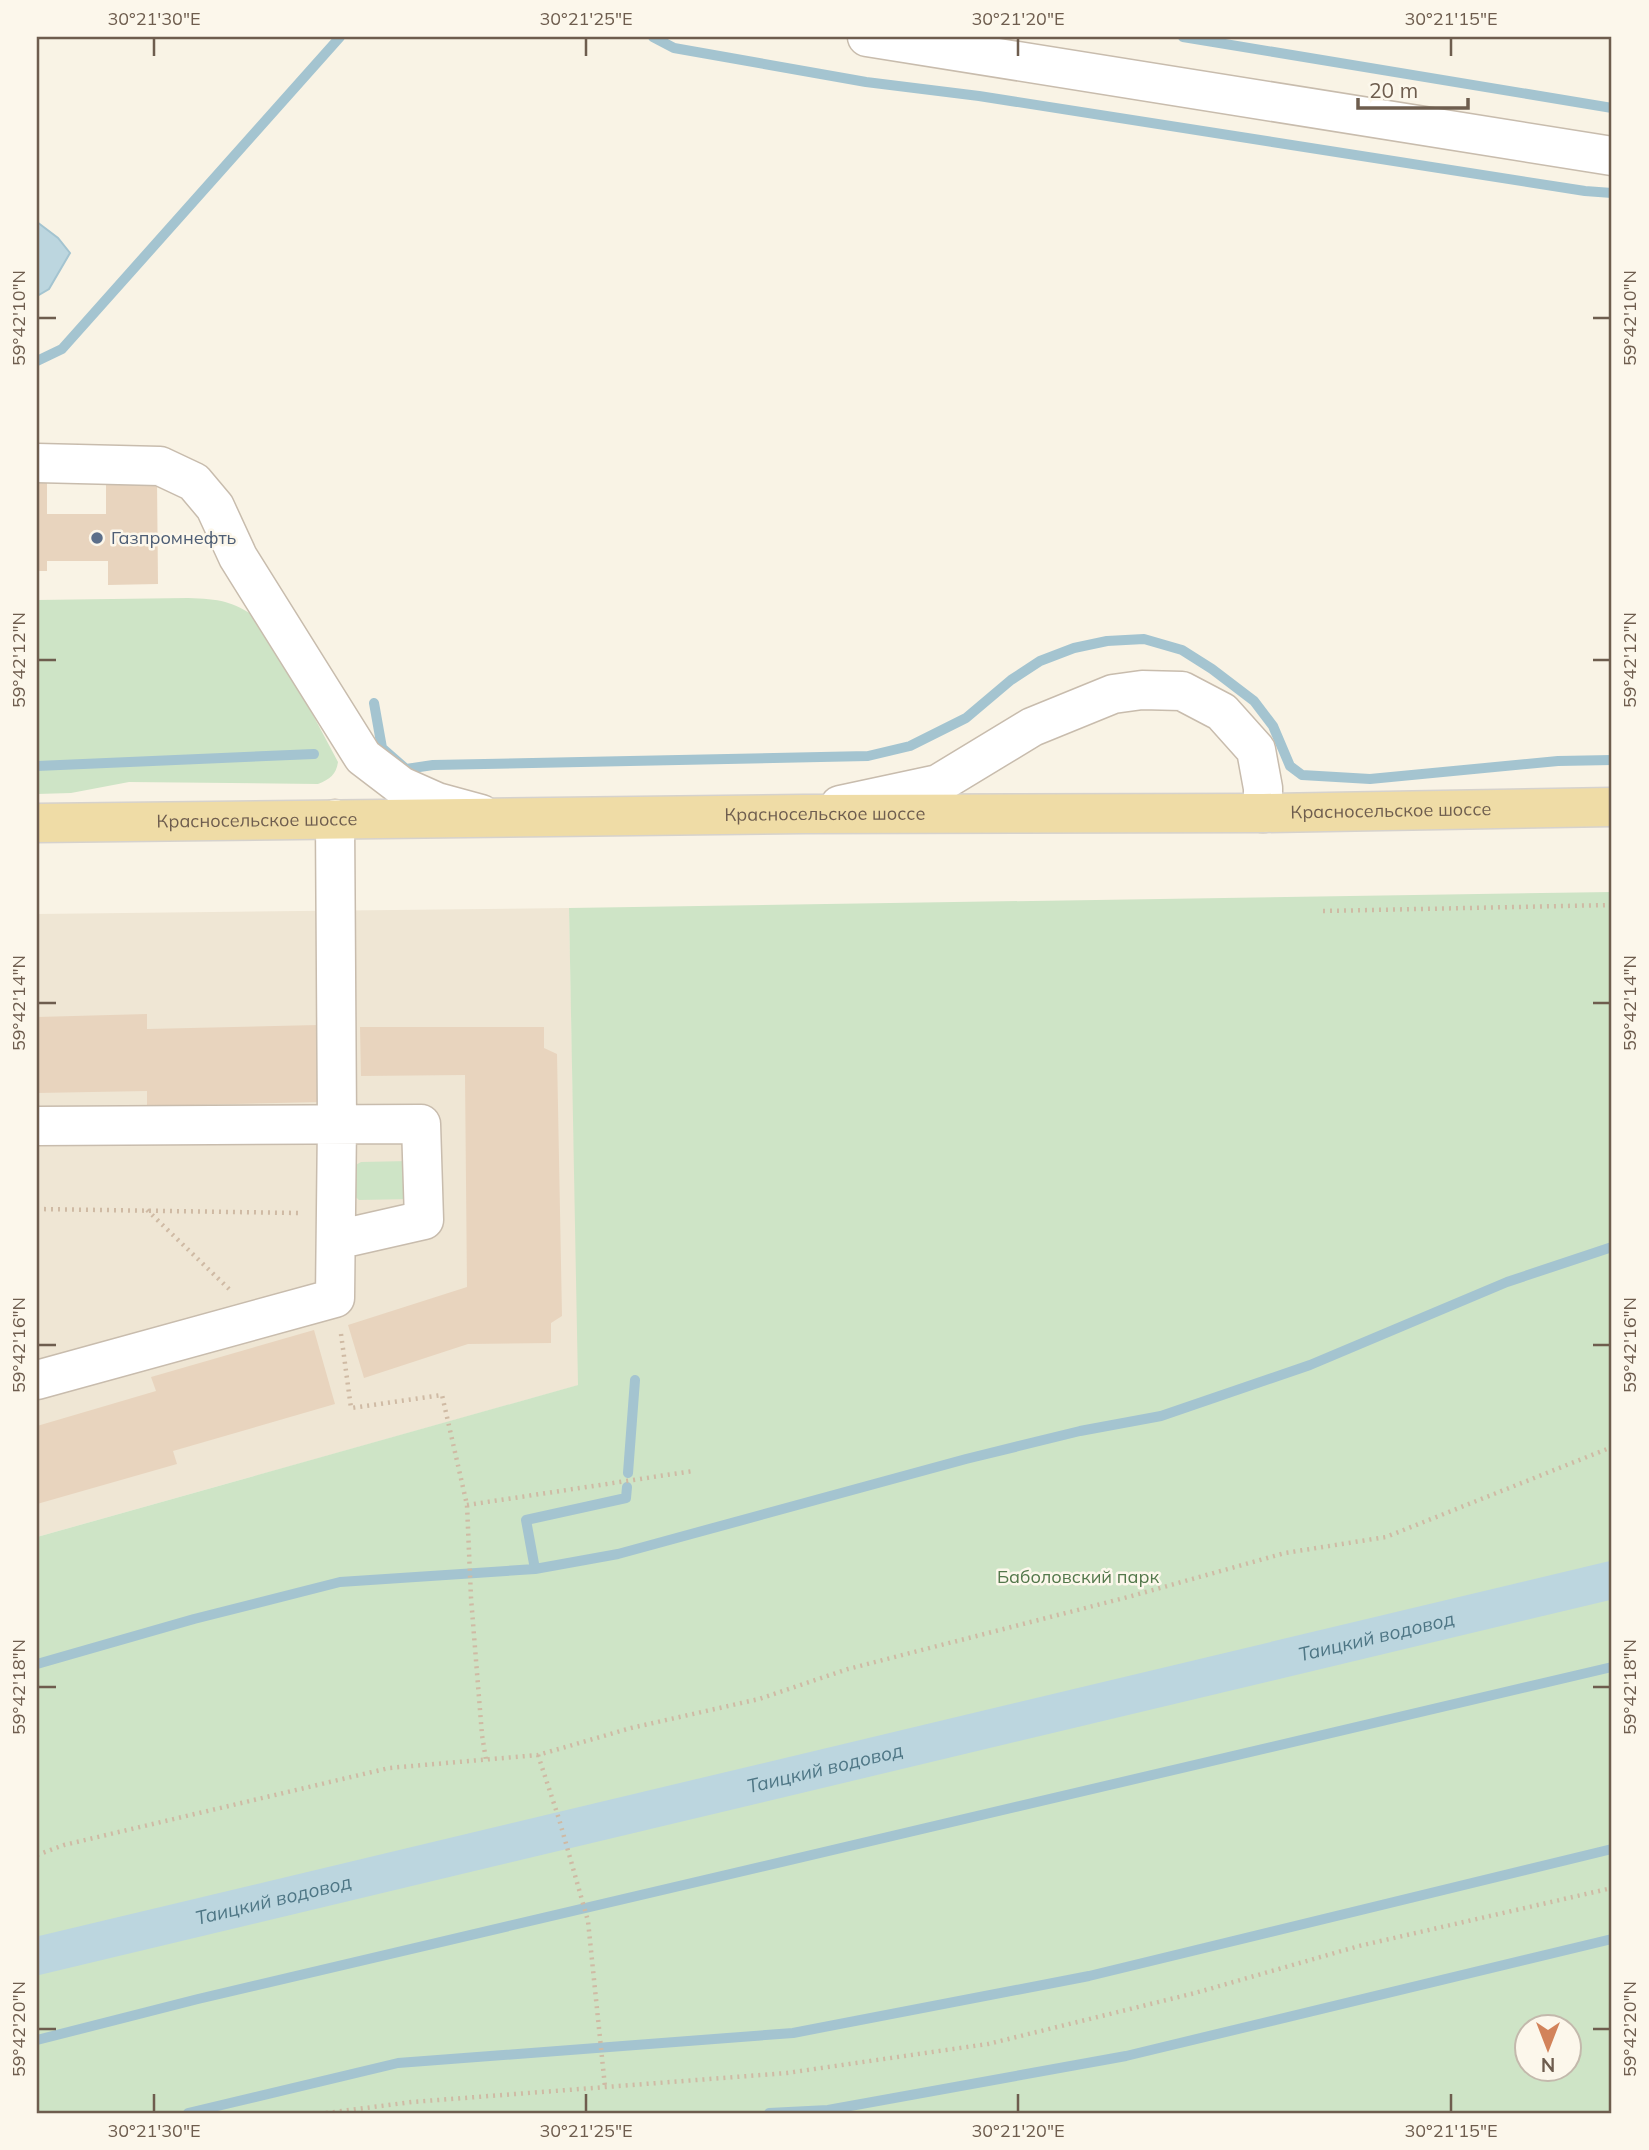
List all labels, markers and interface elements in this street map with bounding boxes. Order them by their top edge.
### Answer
text: 30°21'30"E [107,7,201,30]
text: 30°21'25"E [539,7,633,30]
text: 30°21'20"E [971,7,1065,30]
text: 30°21'15"E [1404,7,1498,30]
scale bar [1358,66,1469,110]
text: 20 m [1369,77,1418,103]
text: 59°42'10"N [7,270,30,366]
text: 59°42'10"N [1618,270,1641,366]
place label: Газпромнефть [111,526,237,549]
marker: Газпромнефть [89,530,105,546]
text: 59°42'12"N [7,612,30,708]
text: 59°42'12"N [1618,612,1641,708]
street label: Красносельское шоссе [1290,797,1492,824]
street label: Красносельское шоссе [724,802,925,826]
street label: Красносельское шоссе [156,807,358,833]
text: 59°42'14"N [7,955,30,1051]
text: 59°42'14"N [1618,955,1641,1051]
text: 59°42'16"N [7,1297,30,1393]
text: 59°42'16"N [1618,1297,1641,1393]
park label: Баболовский парк [997,1565,1159,1588]
water label: Таицкий водовод [1296,1606,1457,1666]
text: 59°42'18"N [7,1639,30,1735]
text: 59°42'18"N [1618,1639,1641,1735]
water label: Таицкий водовод [744,1738,905,1798]
water label: Таицкий водовод [193,1869,354,1930]
text: 59°42'20"N [7,1981,30,2077]
text: 59°42'20"N [1618,1981,1641,2077]
north arrow [1512,2014,1582,2084]
text: N [1541,2053,1555,2077]
text: 30°21'30"E [107,2119,201,2142]
text: 30°21'25"E [539,2119,633,2142]
text: 30°21'20"E [971,2119,1065,2142]
text: 30°21'15"E [1404,2119,1498,2142]

